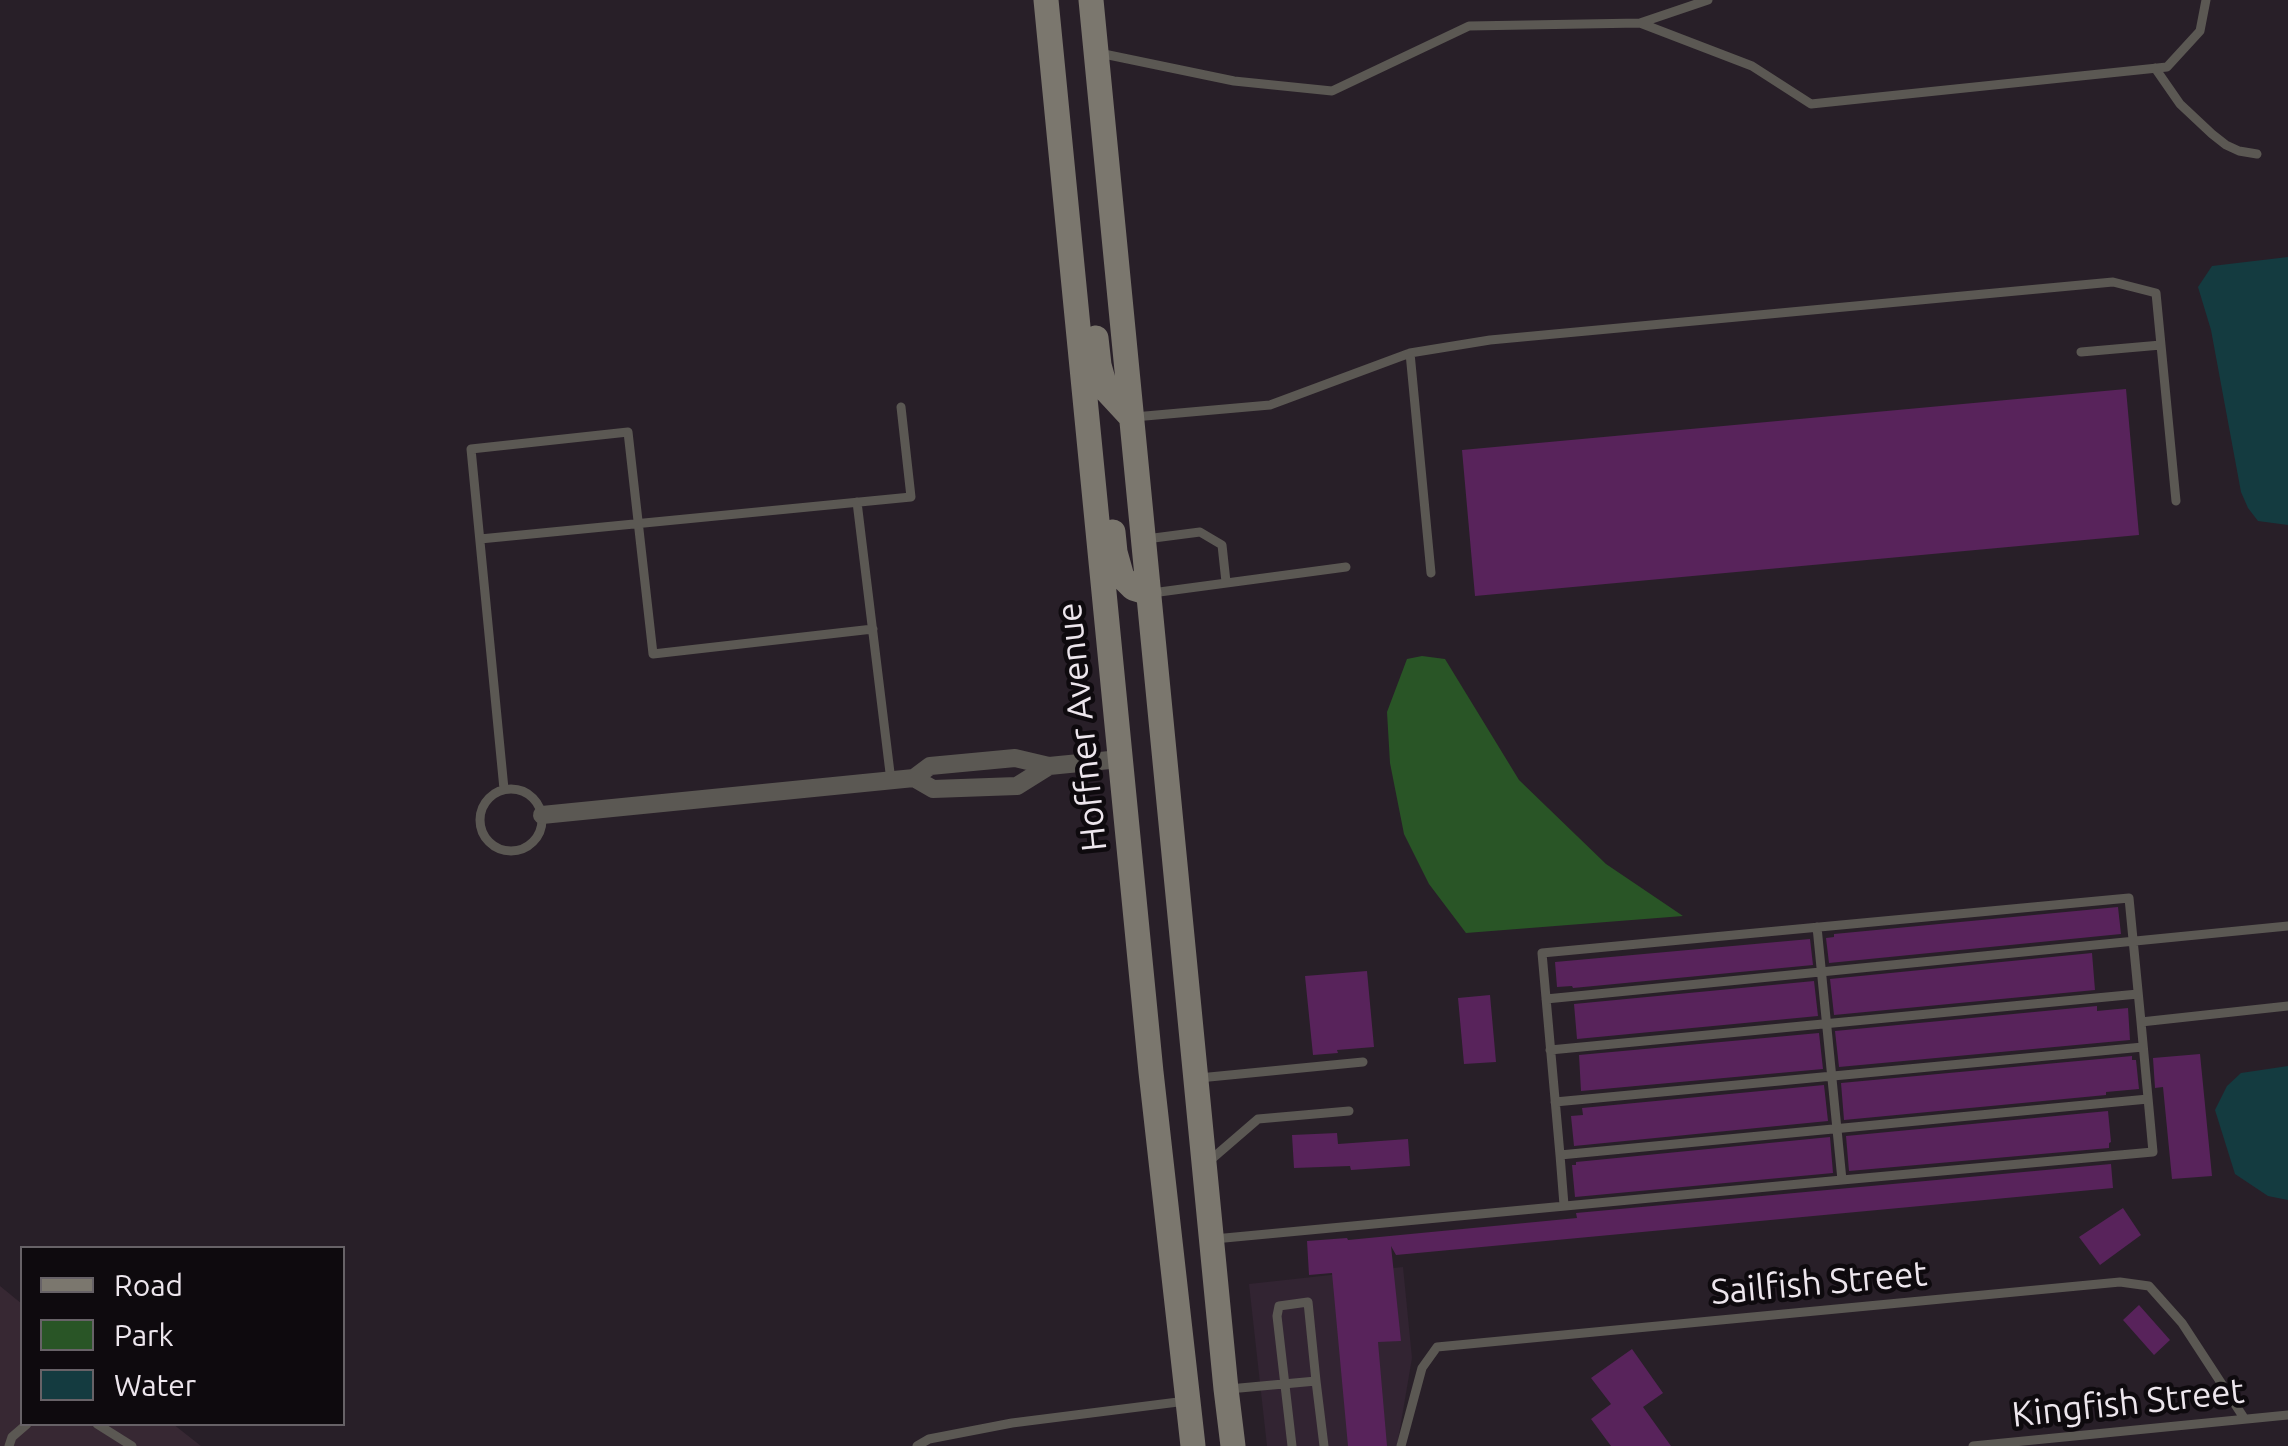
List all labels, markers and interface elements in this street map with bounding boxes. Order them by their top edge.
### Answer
street label: Hoffner Avenue [1048,600,1116,854]
legend [20,1246,345,1426]
street label: Sailfish Street [1709,1253,1929,1313]
text: Road [114,1268,183,1302]
text: Park [114,1318,174,1352]
text: Water [114,1368,196,1402]
street label: Kingfish Street [2010,1370,2246,1436]

